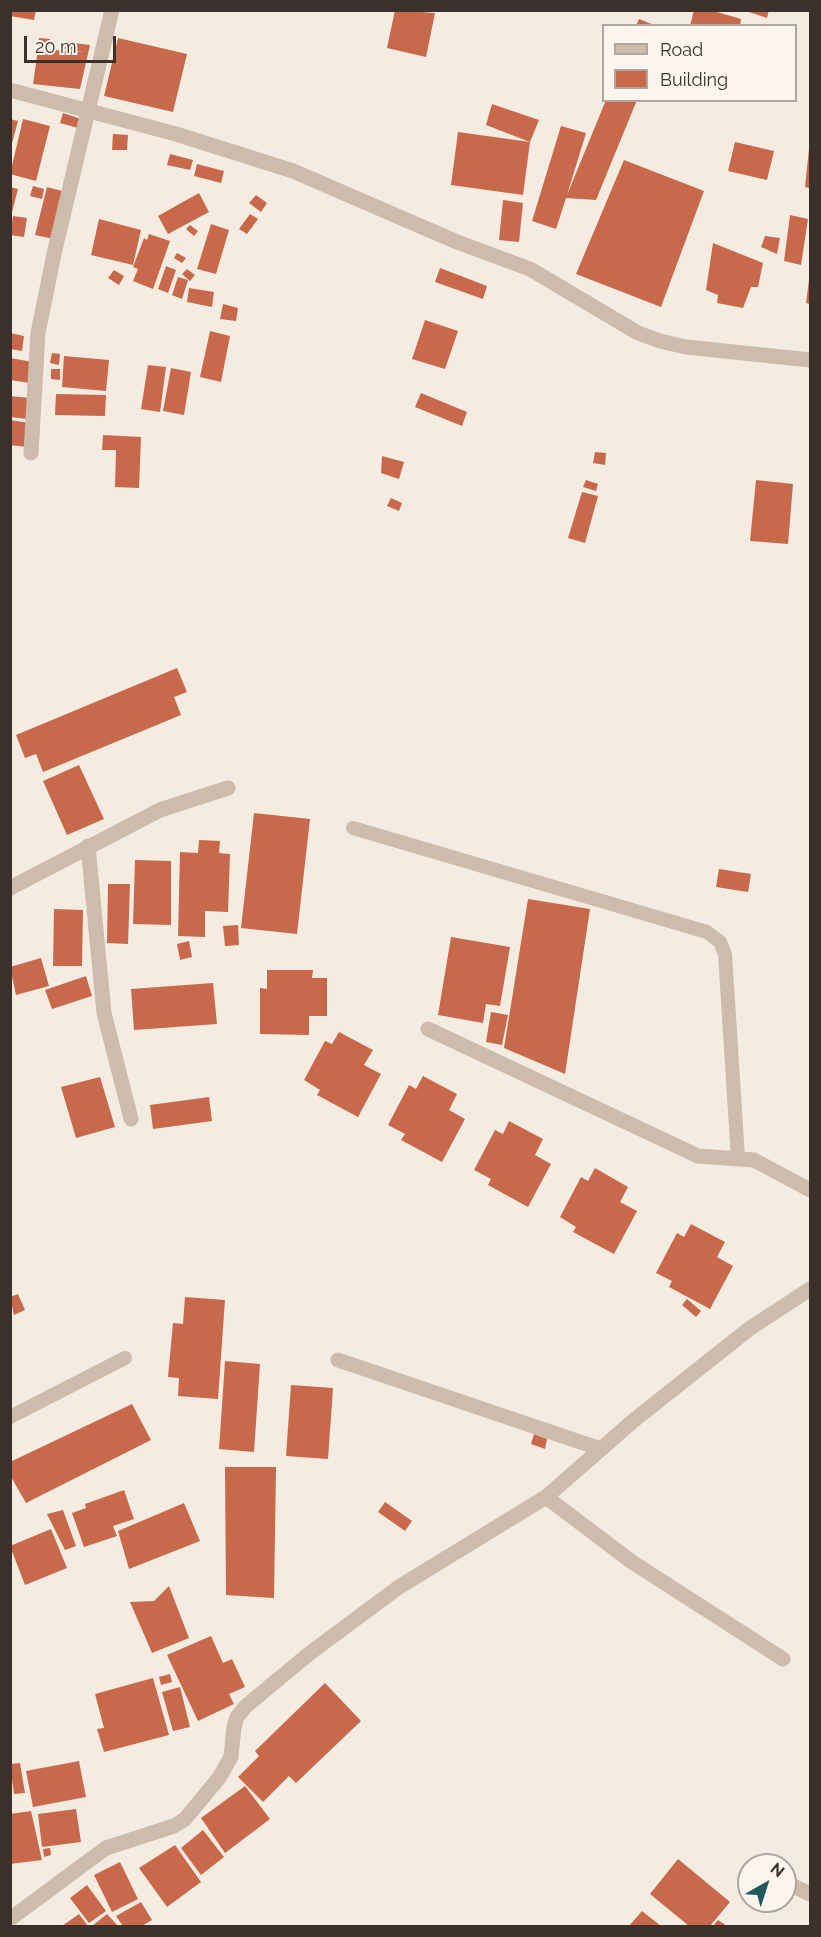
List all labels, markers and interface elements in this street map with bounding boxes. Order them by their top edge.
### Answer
scale bar [27,24,118,62]
legend [602,24,797,102]
text: 20 m [35,36,77,57]
text: Road [660,39,703,60]
text: Building [660,69,728,90]
north arrow [737,1853,797,1913]
text: N [767,1859,788,1881]

